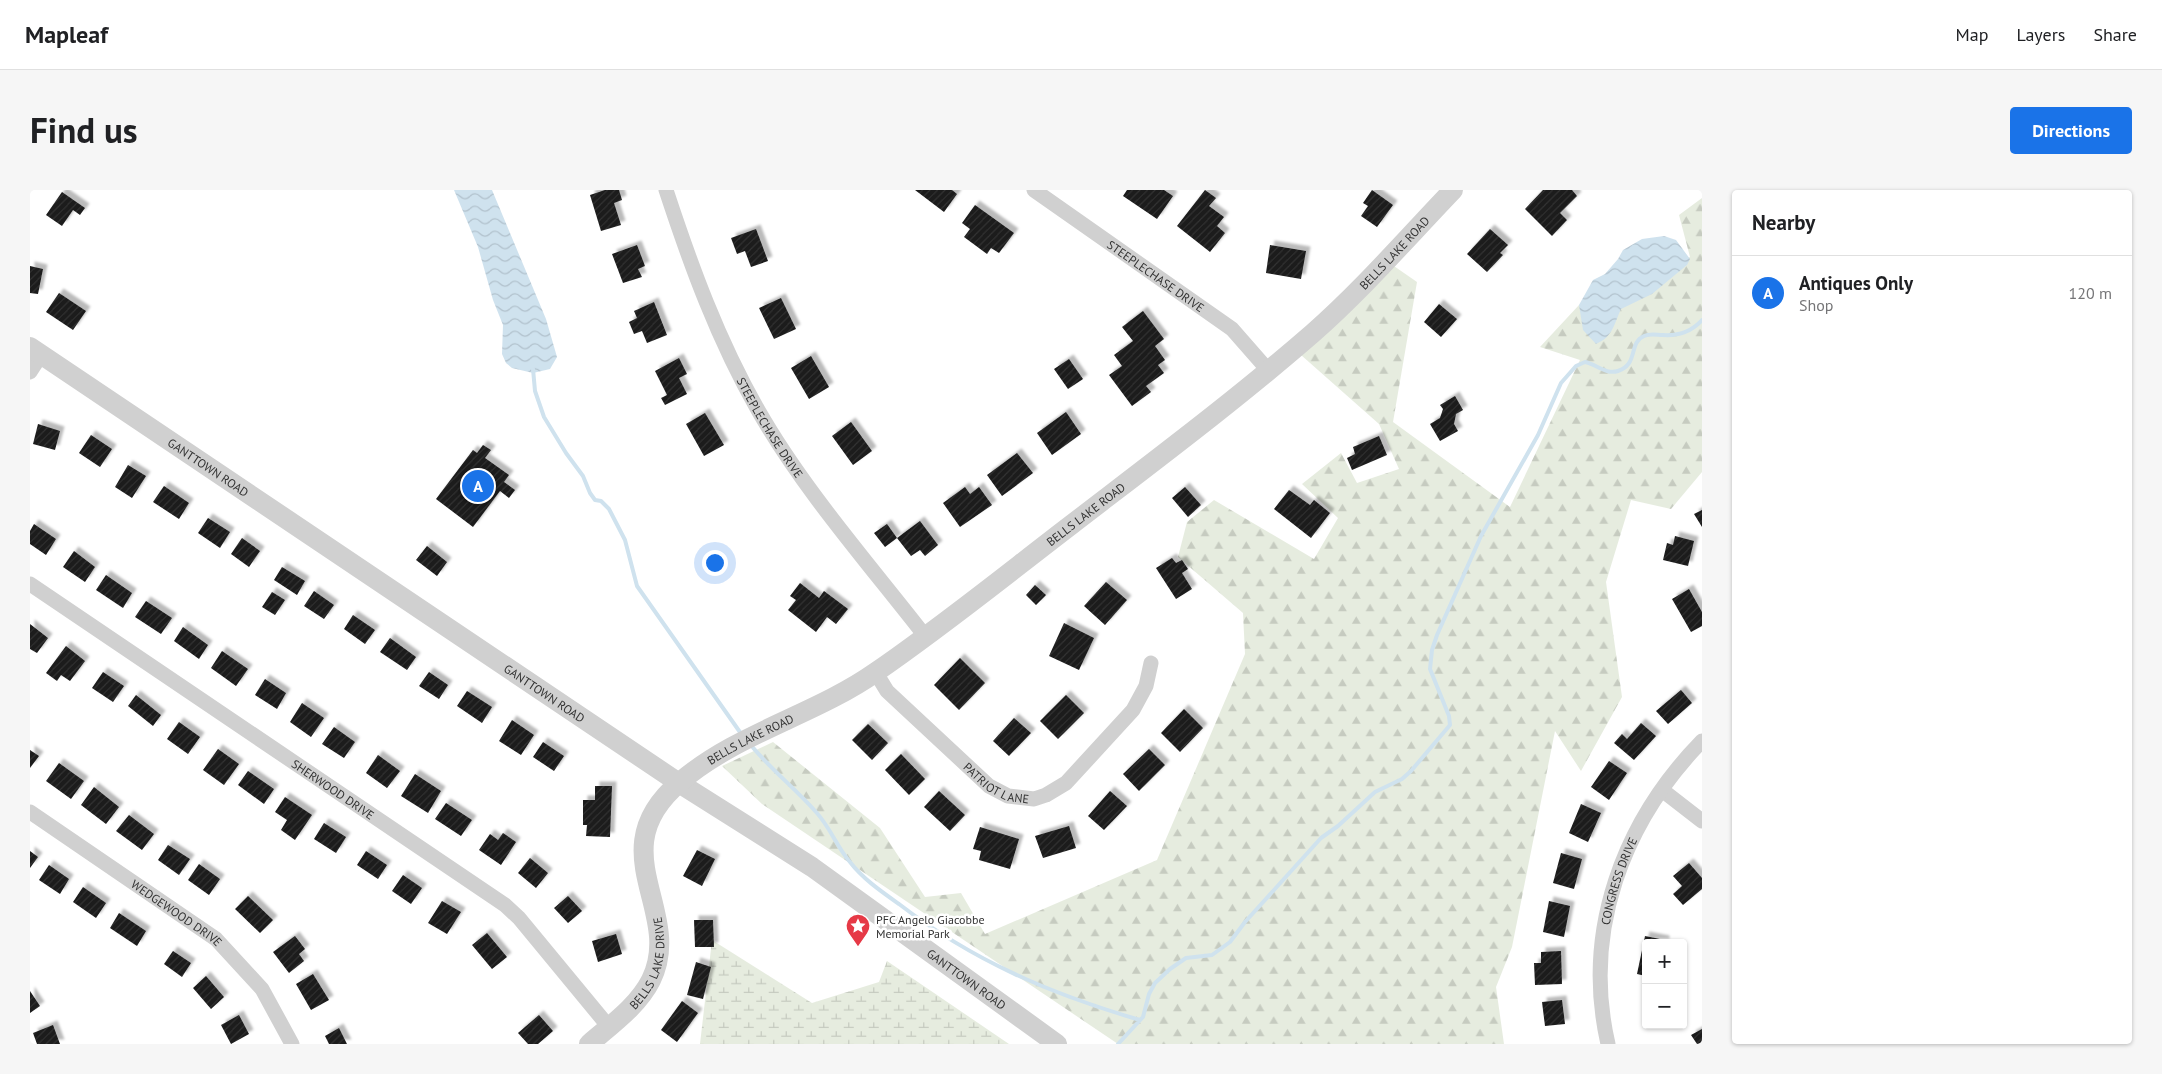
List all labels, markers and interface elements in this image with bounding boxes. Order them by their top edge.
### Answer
text: Mapleaf [25,19,108,50]
text: Map [1956,23,1988,46]
text: Layers [2016,23,2065,46]
text: Share [2093,23,2137,46]
text: Find us [30,107,138,153]
button: Directions [2010,107,2132,154]
text: Nearby [1752,209,1815,236]
street label: BELLS LAKE ROAD [1356,213,1432,292]
street label: STEEPLECHASE DRIVE [1105,236,1207,315]
text: Antiques Only [1799,271,1913,295]
text: A [1763,283,1773,303]
text: 120 m [2069,283,2112,303]
text: Shop [1799,295,1833,315]
street label: STEEPLECHASE DRIVE [734,375,807,480]
street label: GANTTOWN ROAD [165,434,252,499]
pin: A [462,467,494,505]
street label: BELLS LAKE ROAD [1043,479,1128,549]
your location [702,550,728,576]
street label: GANTTOWN ROAD [501,660,588,725]
street label: BELLS LAKE ROAD [704,710,796,767]
street label: SHERWOOD DRIVE [289,756,377,822]
street label: PATRIOT LANE [961,759,1030,806]
street label: CONGRESS DRIVE [1597,835,1640,926]
street label: WEDGEWOOD DRIVE [129,876,226,949]
place label: PFC Angelo Giacobbe Memorial Park [876,912,985,941]
place icon: PFC Angelo Giacobbe Memorial Park [845,913,871,947]
street label: BELLS LAKE DRIVE [626,916,667,1012]
map controls [1642,939,1687,1029]
button: + [1642,939,1687,984]
street label: GANTTOWN ROAD [924,945,1009,1012]
button: − [1642,984,1687,1029]

